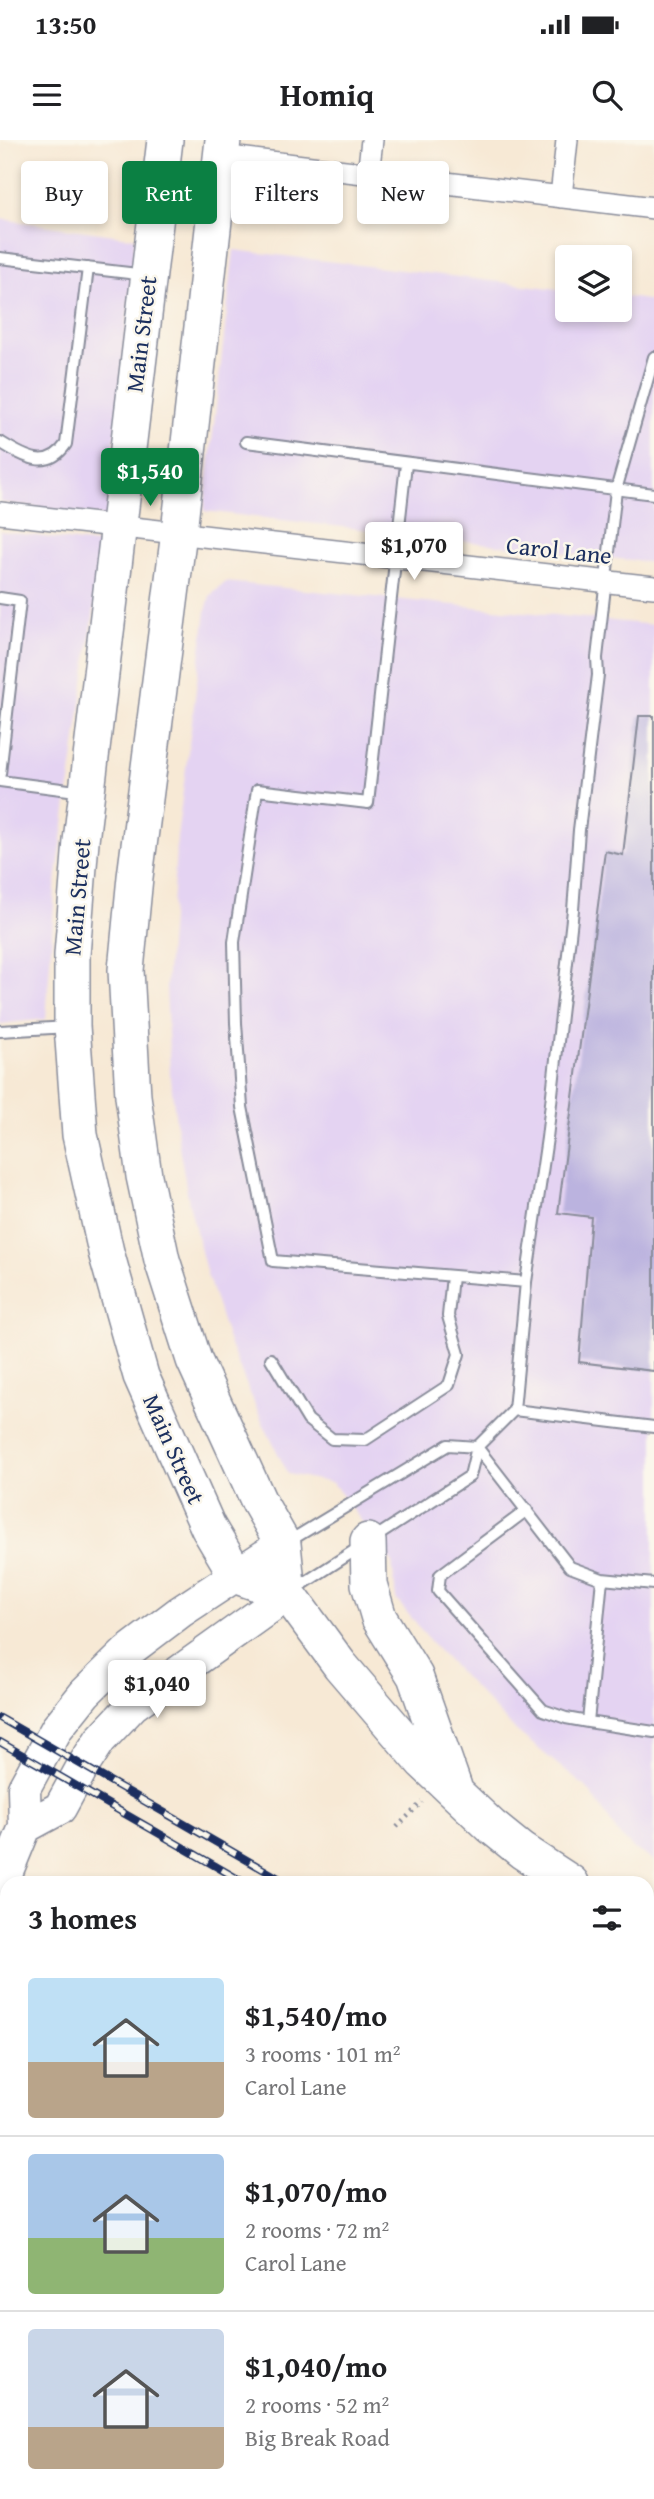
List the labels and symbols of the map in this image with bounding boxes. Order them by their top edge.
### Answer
street label: Main Street [116,273,166,394]
pin: $1,540 [93,448,207,508]
pin: $1,070 [357,522,471,582]
street label: Carol Lane [504,527,614,573]
street label: Main Street [54,837,100,957]
street label: Main Street [134,1388,214,1510]
pin: $1,040 [100,1660,214,1720]

